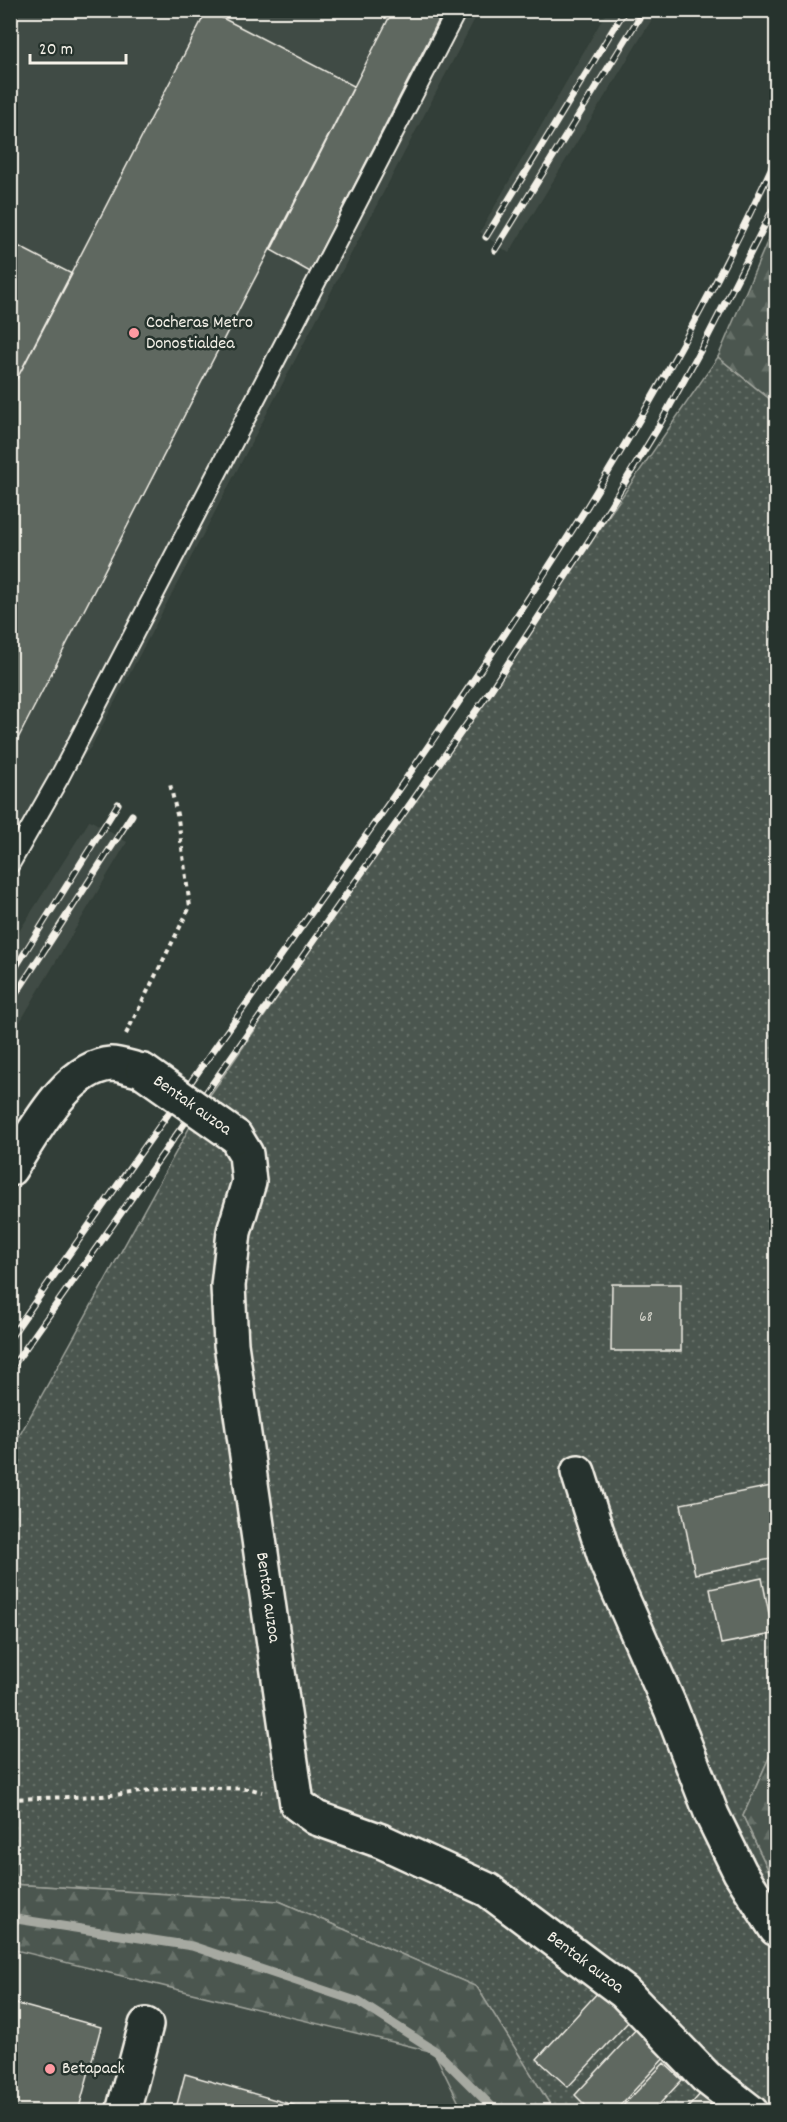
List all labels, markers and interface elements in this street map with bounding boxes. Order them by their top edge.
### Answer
scale bar [30,27,126,65]
text: 20 m [39,38,73,63]
place label: Cocheras Metro Donostialdea [146,311,253,357]
marker: Cocheras Metro Donostialdea [127,326,141,340]
street label: Bentak auzoa [148,1069,237,1142]
house number: 68 [639,1307,653,1329]
street label: Bentak auzoa [249,1551,286,1645]
street label: Bentak auzoa [541,1925,629,2000]
place label: Betapack [62,2057,125,2082]
marker: Betapack [43,2062,57,2076]

